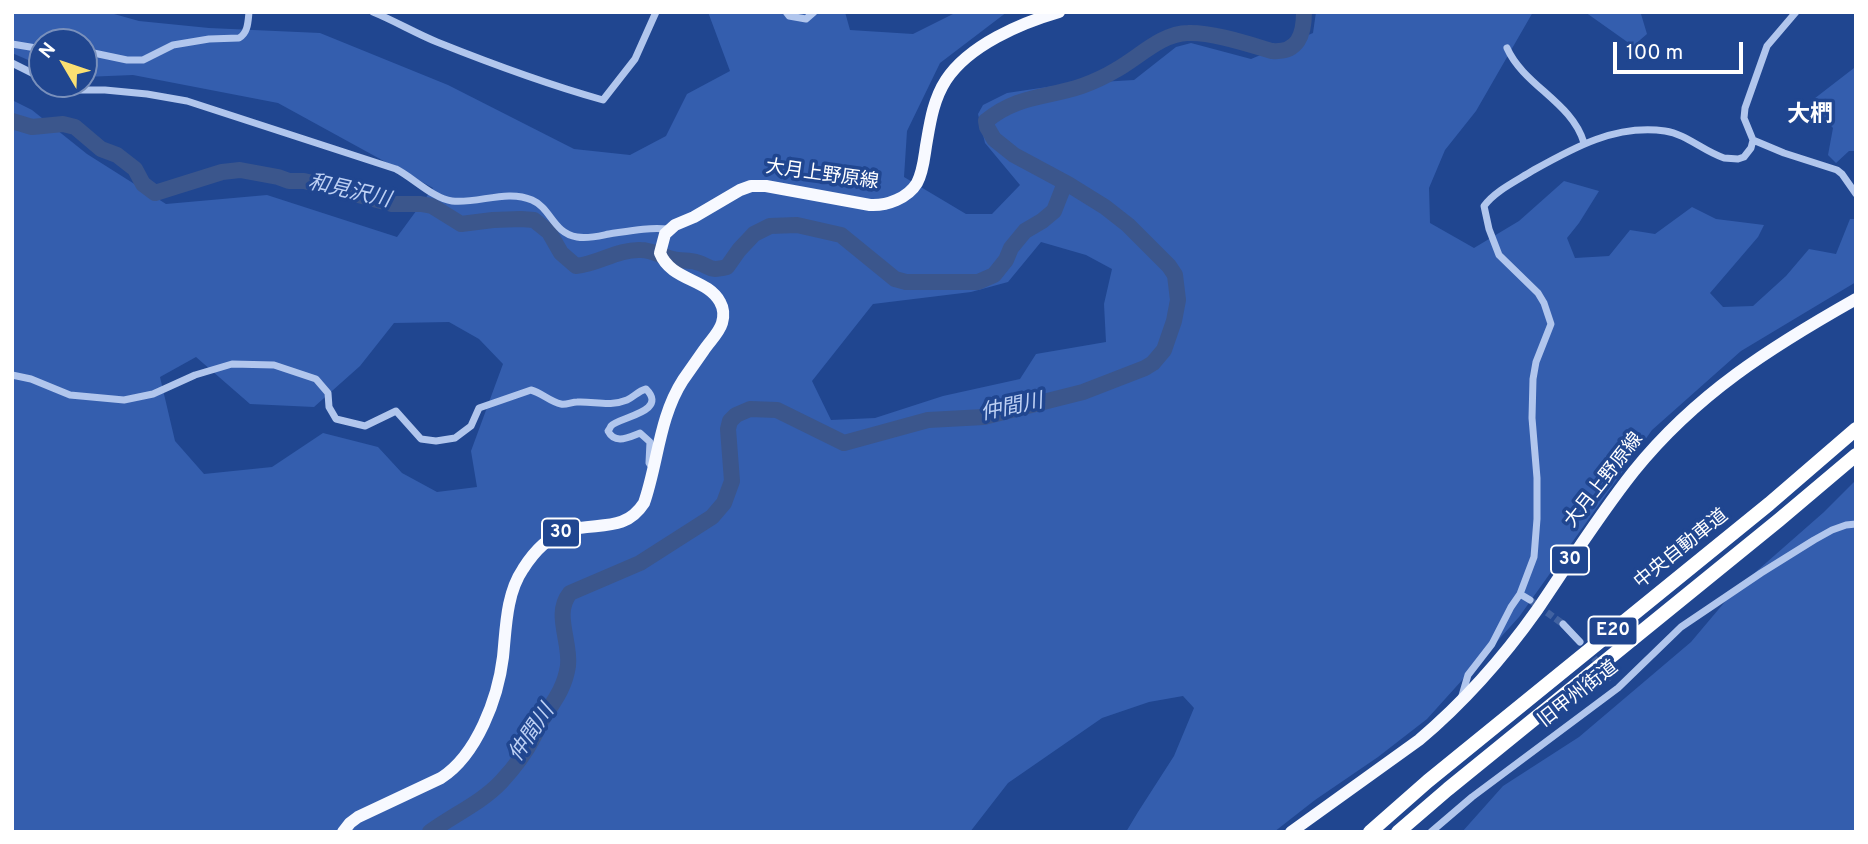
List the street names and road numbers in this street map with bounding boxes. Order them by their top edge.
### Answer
street label: 大月上野原線 [764,157,880,195]
street label: 大月上野原線 [1561,429,1649,533]
street label: 中央自動車道 [1631,505,1733,595]
road number: 30 [542,518,580,548]
road number: 30 [1551,546,1589,574]
road number: E20 [1588,616,1638,646]
street label: 旧甲州街道 [1535,657,1623,733]

